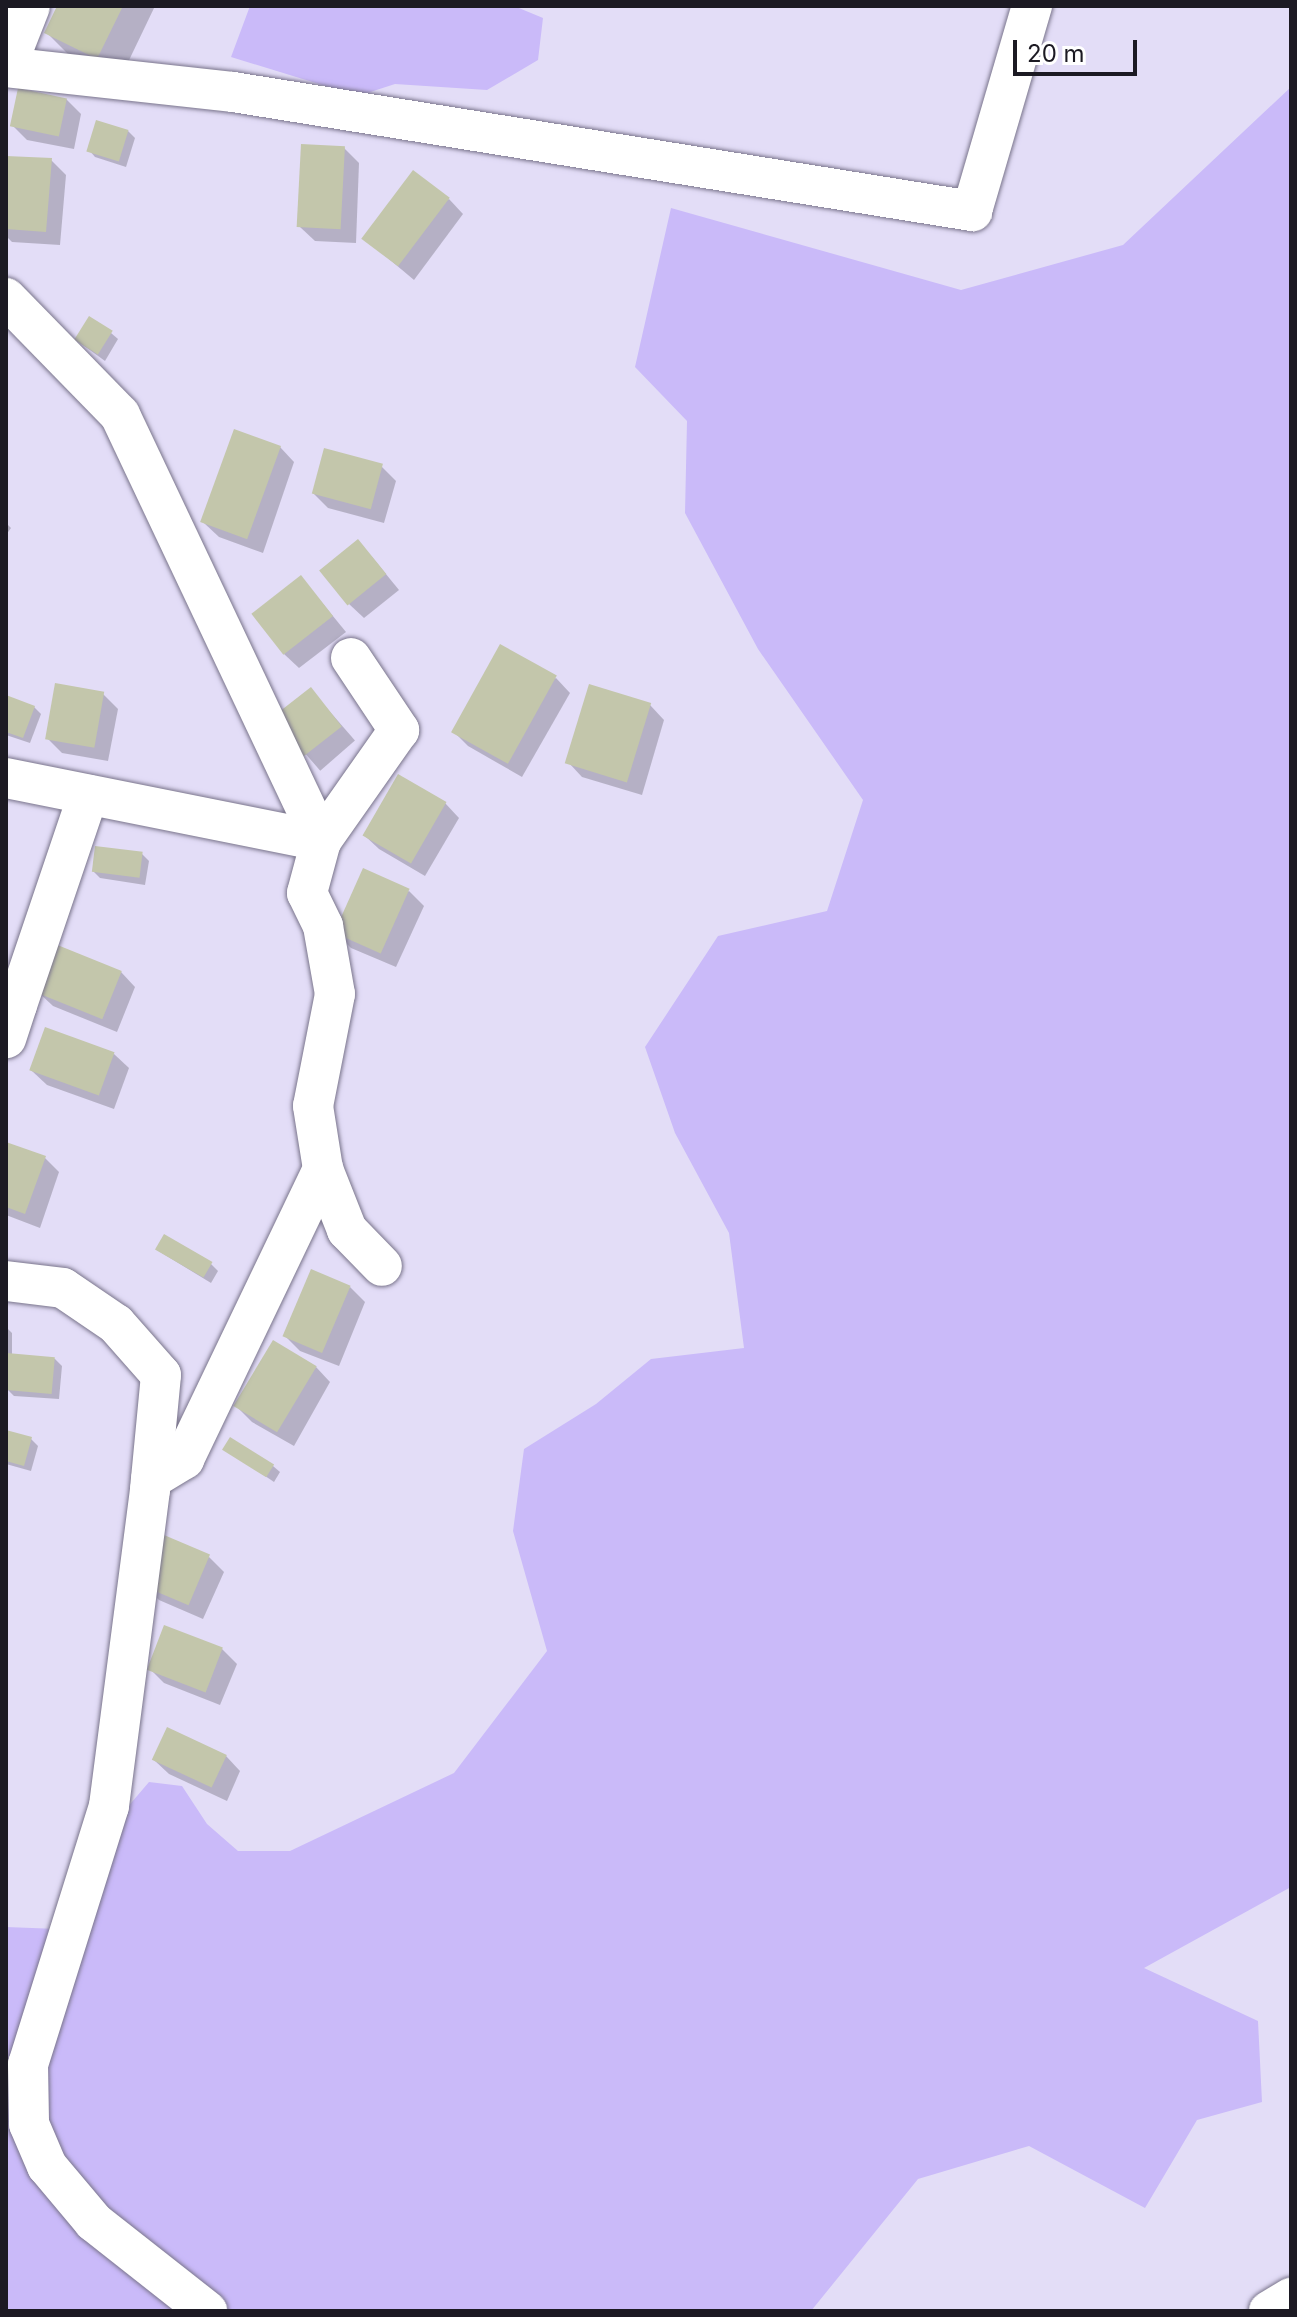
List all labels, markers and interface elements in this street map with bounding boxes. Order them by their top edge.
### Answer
scale bar [1017,24,1141,74]
text: 20 m [1027,39,1085,68]

